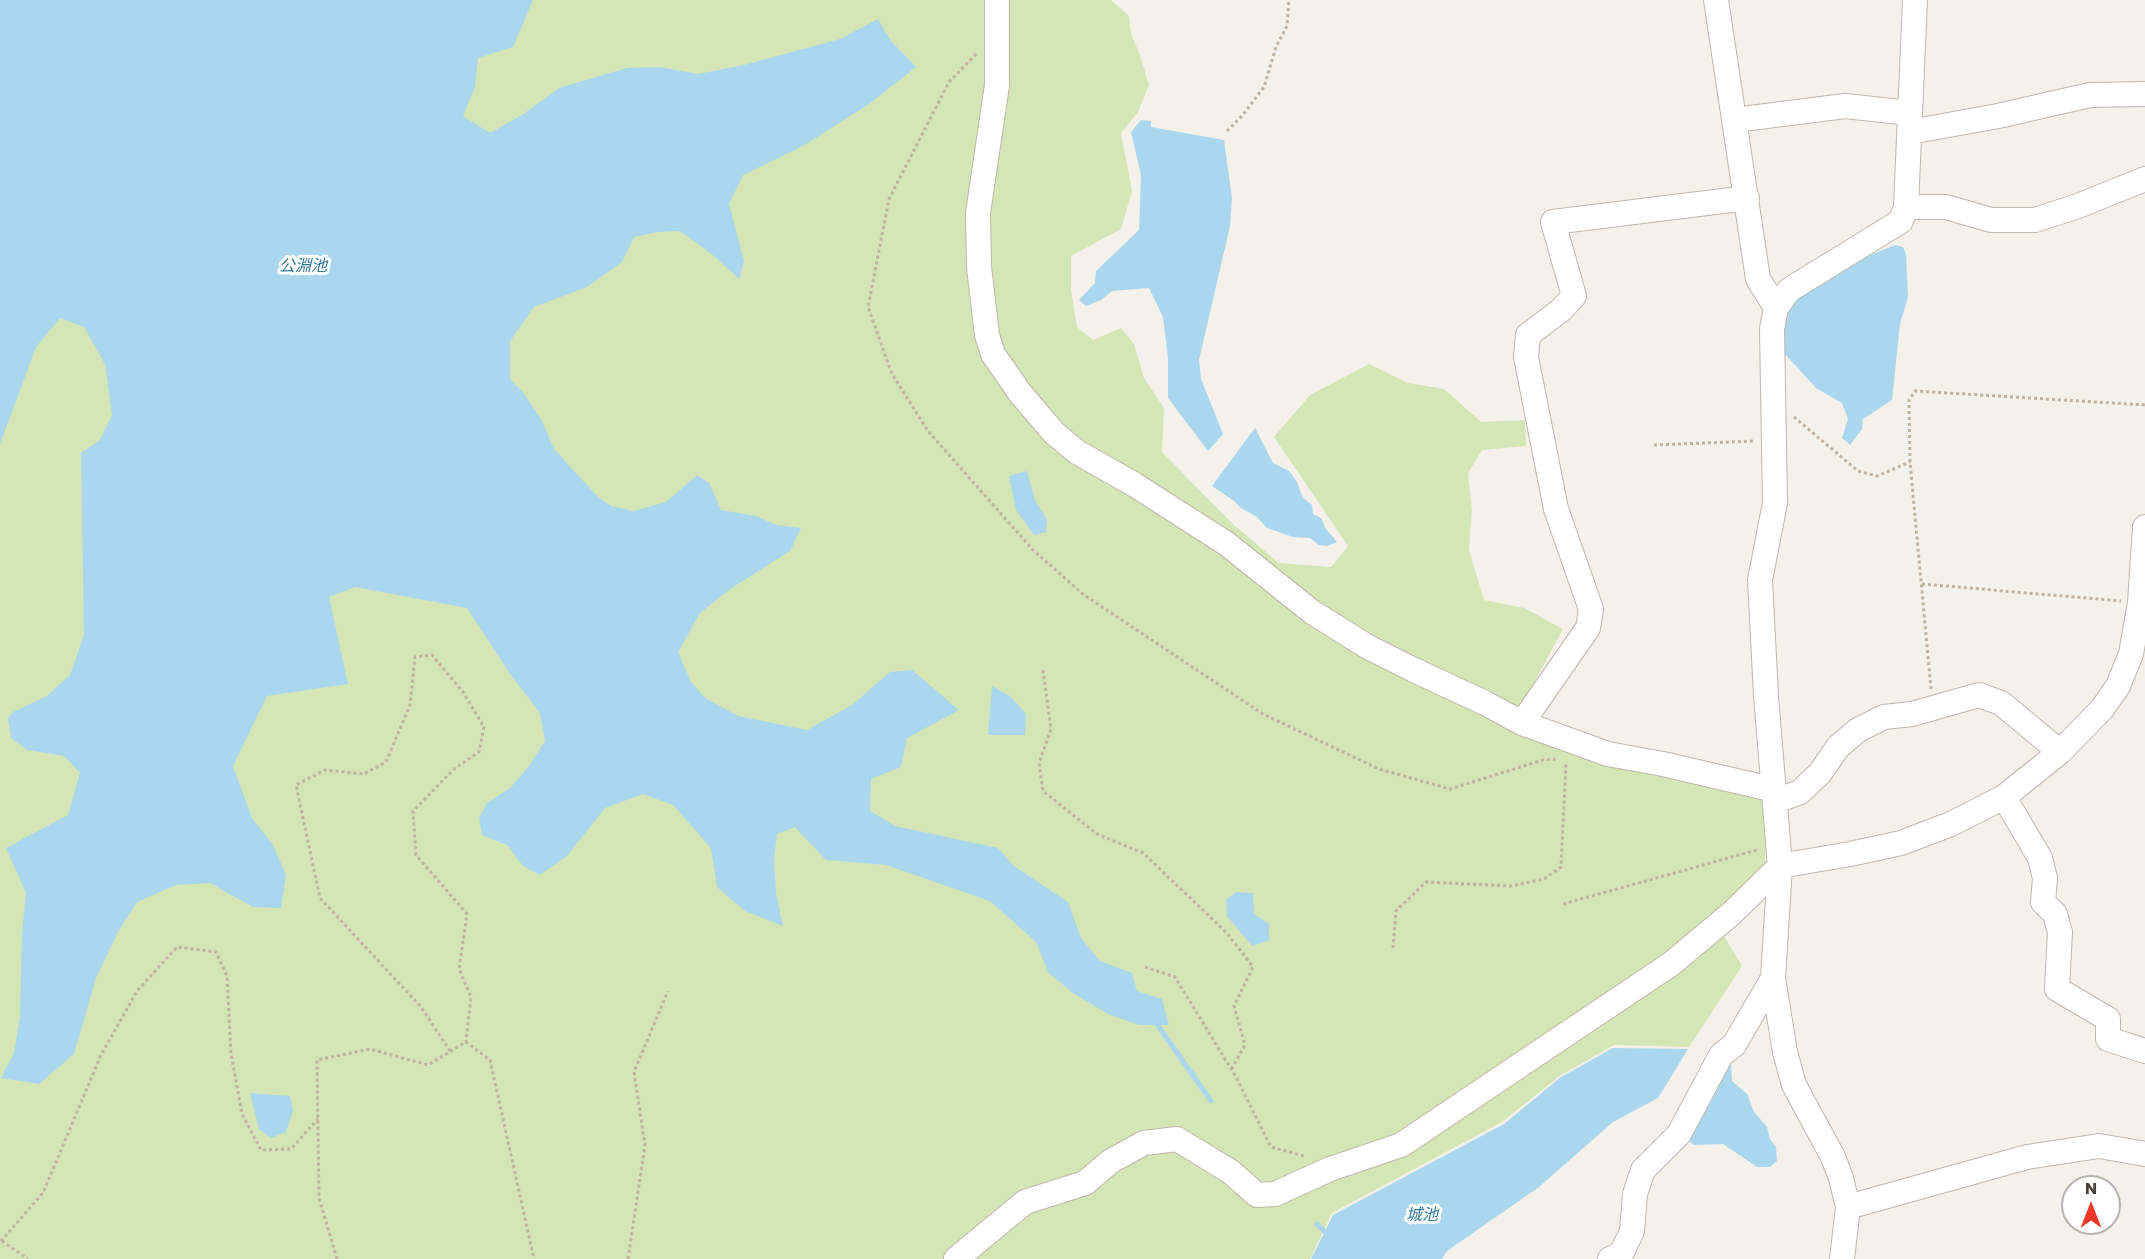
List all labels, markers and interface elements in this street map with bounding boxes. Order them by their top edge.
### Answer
water label: 公淵池 [279,257,327,277]
north arrow [2061,1175,2121,1235]
text: N [2085,1177,2097,1200]
water label: 城池 [1406,1206,1438,1226]

